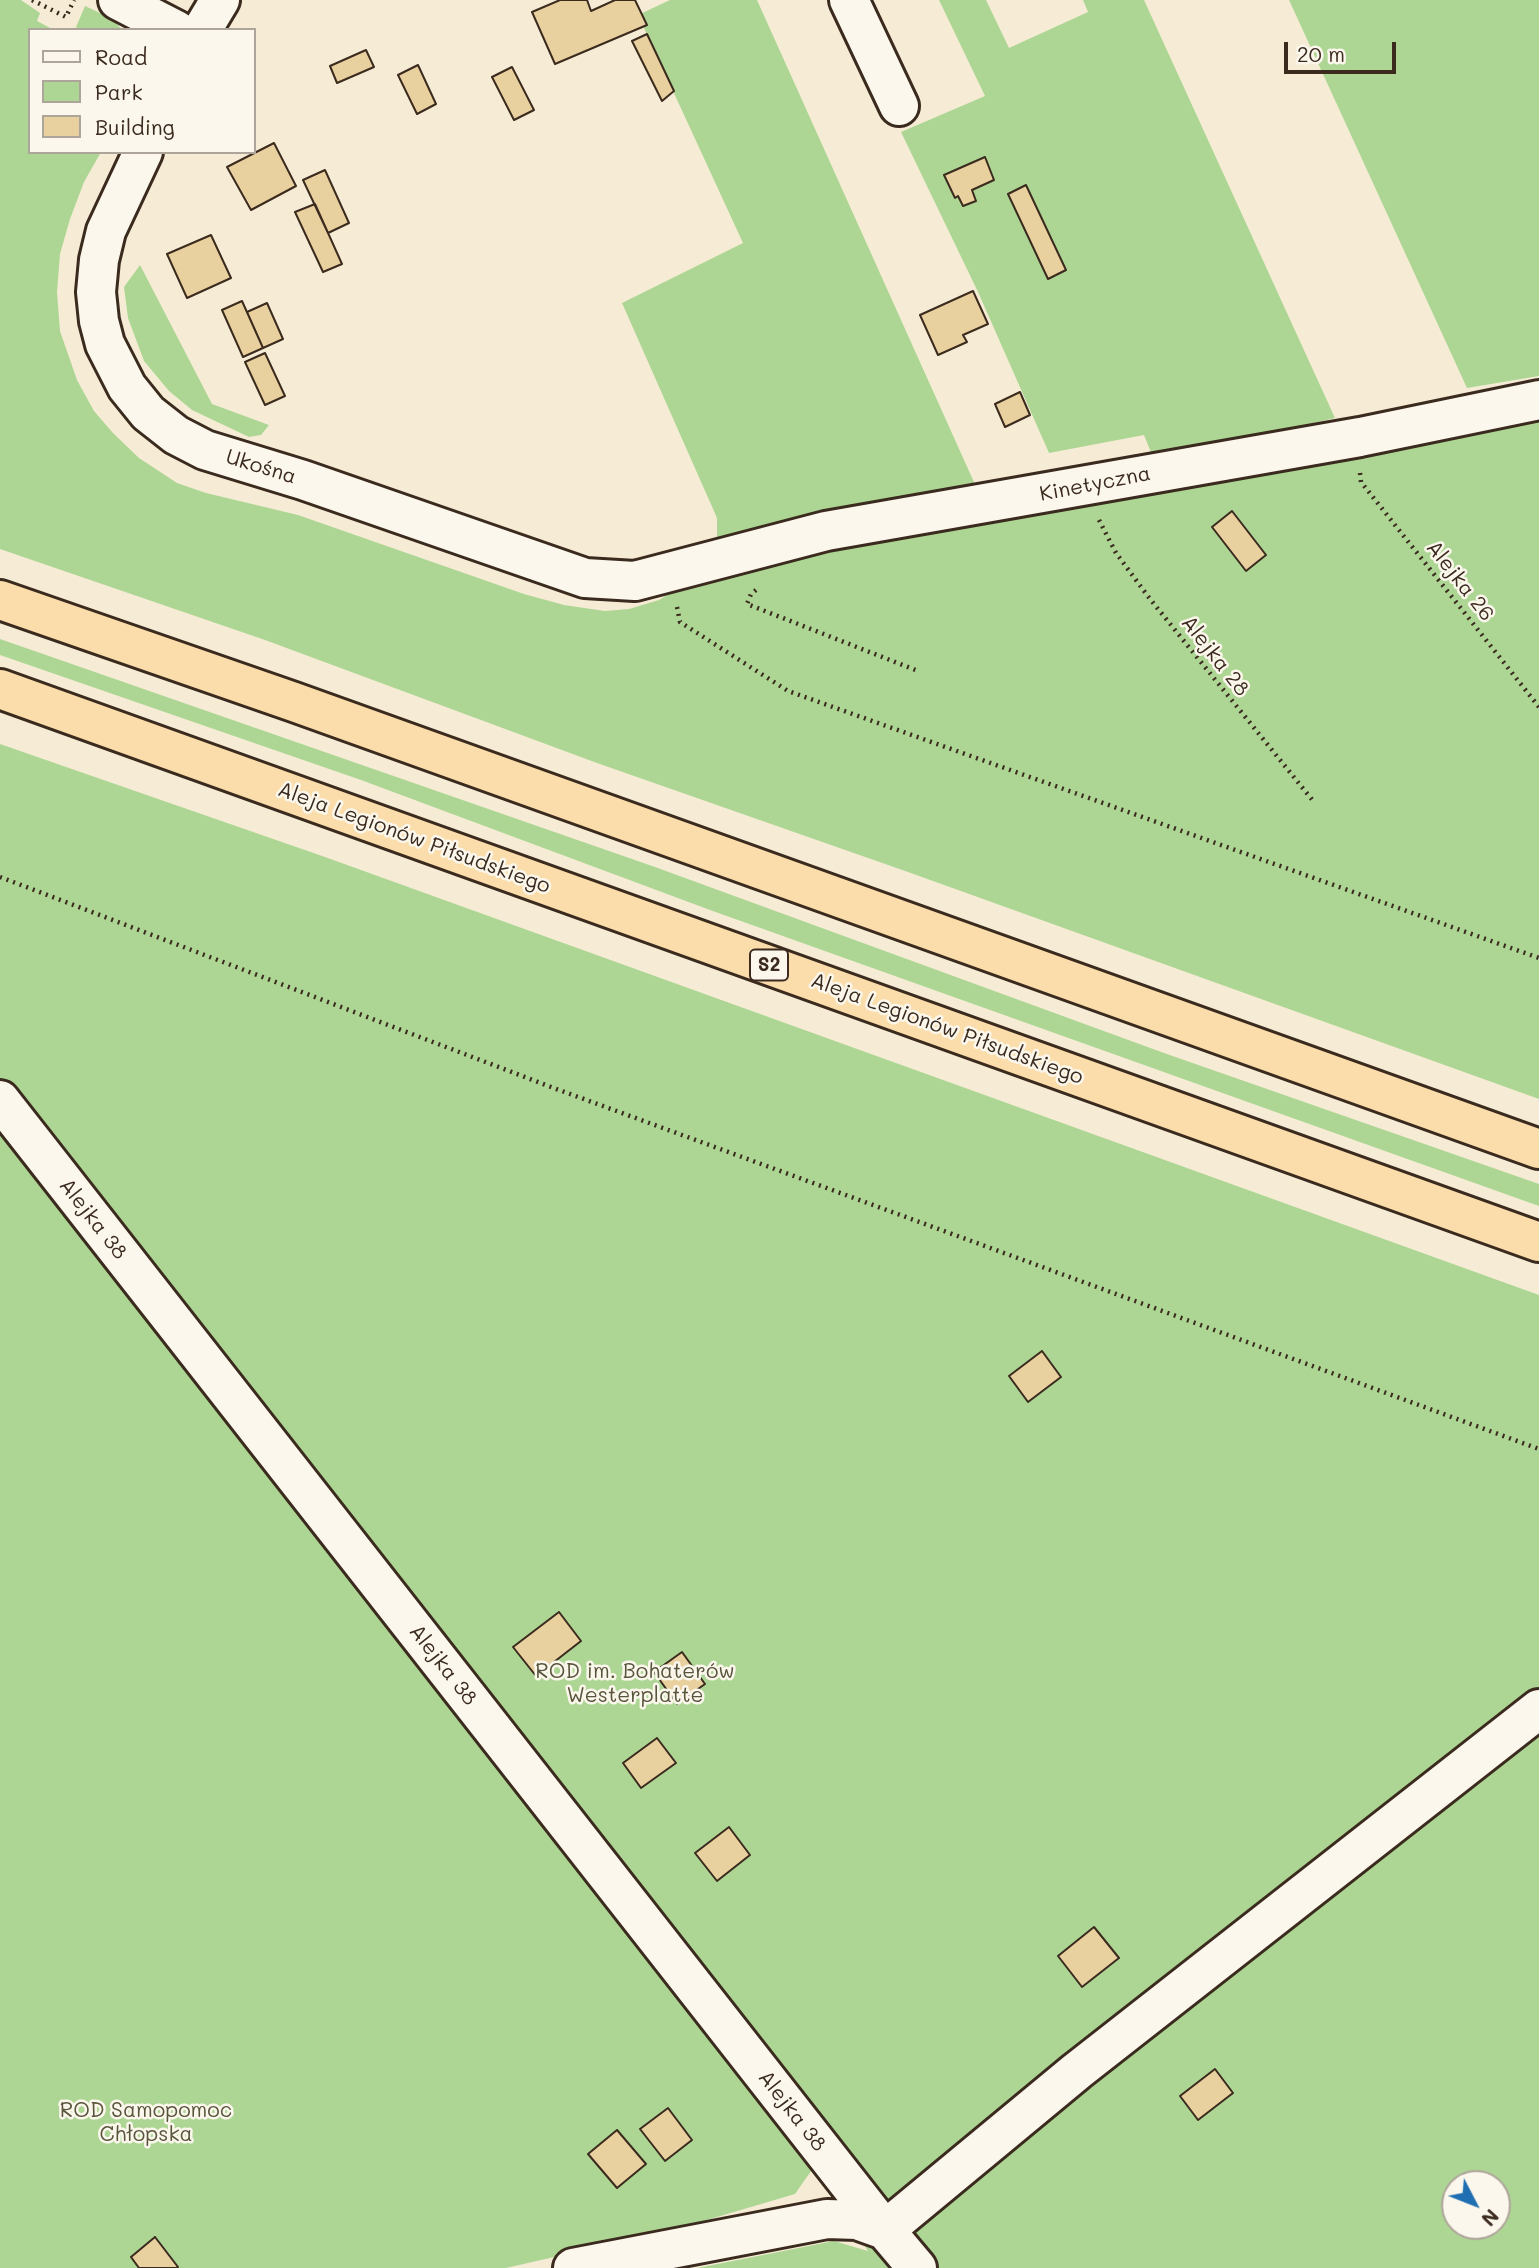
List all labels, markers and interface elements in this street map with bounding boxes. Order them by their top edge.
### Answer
legend [28,28,256,154]
scale bar [1287,28,1399,72]
text: 20 m [1297,40,1345,67]
text: Road [95,43,147,70]
text: Park [95,78,143,105]
text: Building [95,113,175,140]
street label: Ukośna [223,444,299,490]
street label: Kinetyczna [1037,461,1153,507]
street label: Alejka 26 [1421,536,1499,626]
street label: Alejka 28 [1176,611,1254,701]
street label: Aleja Legionów Piłsudskiego [274,777,554,899]
road number: S2 [750,950,788,981]
street label: Aleja Legionów Piłsudskiego [807,968,1087,1090]
street label: Alejka 38 [54,1173,132,1265]
street label: Alejka 38 [404,1619,482,1711]
park label: ROD im. Bohaterów Westerplatte [535,1659,735,1709]
street label: Alejka 38 [753,2065,831,2157]
park label: ROD Samopomoc Chłopska [60,2098,232,2148]
north arrow [1441,2170,1511,2240]
text: N [1476,2204,1505,2232]

